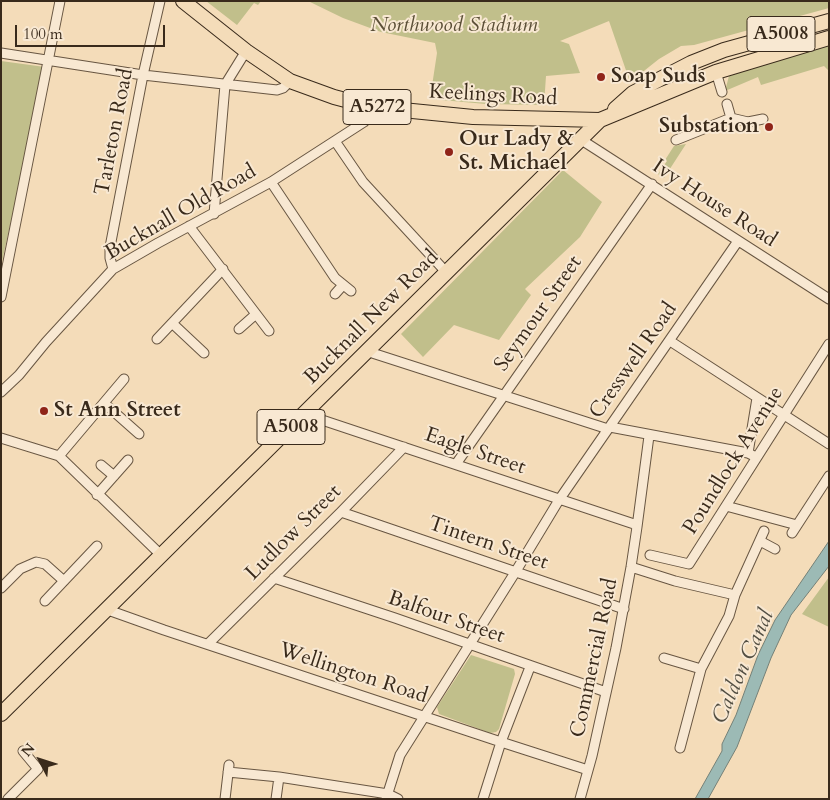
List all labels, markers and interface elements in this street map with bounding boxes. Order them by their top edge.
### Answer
park label: Northwood Stadium [370,13,538,39]
scale bar [18,15,168,47]
road number: A5008 [747,16,815,52]
text: 100 m [23,24,63,44]
place label: Soap Suds [611,64,706,90]
street label: Tarleton Road [90,66,140,198]
marker: Soap Suds [595,71,607,83]
street label: Keelings Road [428,80,558,112]
road number: A5272 [343,90,411,124]
place label: Substation [659,114,759,140]
marker: Substation [763,121,775,133]
place label: Our Lady & St. Michael [459,127,574,177]
marker: Our Lady & St. Michael [443,146,455,158]
street label: Ivy House Road [647,154,781,254]
street label: Bucknall Old Road [101,159,261,267]
street label: Bucknall New Road [299,245,445,391]
street label: Seymour Street [490,251,588,377]
street label: Cresswell Road [585,298,683,424]
street label: Poundlock Avenue [678,382,790,540]
place label: St Ann Street [54,398,181,424]
marker: St Ann Street [38,405,50,417]
road number: A5008 [257,410,325,444]
street label: Eagle Street [421,423,529,481]
street label: Ludlow Street [241,480,347,586]
street label: Tintern Street [425,512,551,576]
street label: Commercial Road [566,576,624,740]
street label: Balfour Street [384,586,508,650]
water label: Caldon Canal [707,606,781,728]
street label: Wellington Road [276,638,430,710]
north arrow [15,735,65,785]
text: N [17,739,39,761]

